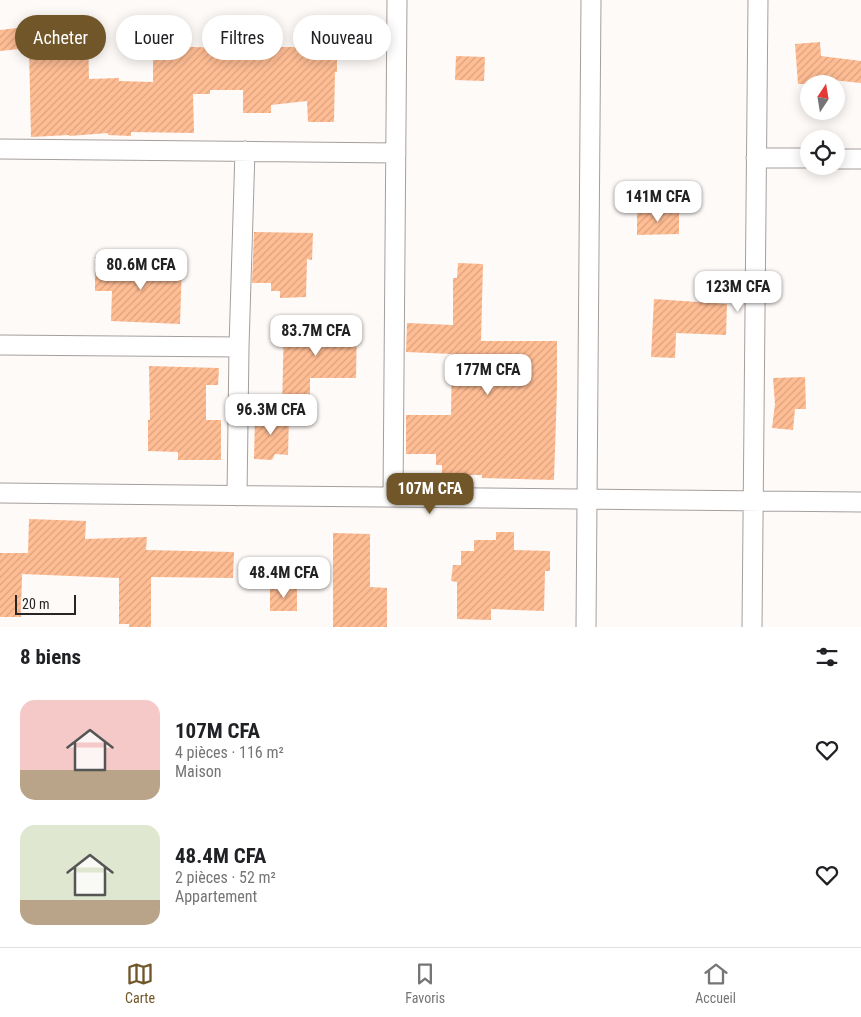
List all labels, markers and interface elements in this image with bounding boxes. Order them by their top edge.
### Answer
chip: Acheter [15,15,106,60]
chip: Louer [116,15,192,60]
chip: Filtres [202,15,283,60]
chip: Nouveau [293,15,391,60]
north arrow [800,75,845,120]
map controls [800,75,845,175]
button: locate [800,130,845,175]
pin: 141M CFA [606,180,710,223]
text: 141M CFA [626,187,690,206]
pin: 80.6M CFA [84,248,198,291]
text: 80.6M CFA [106,255,176,274]
pin: 123M CFA [686,270,790,313]
text: 123M CFA [706,277,770,296]
pin: 83.7M CFA [259,314,373,357]
text: 83.7M CFA [281,321,351,340]
pin: 177M CFA [436,354,540,396]
text: 177M CFA [456,360,520,379]
pin: 96.3M CFA [214,394,328,436]
text: 96.3M CFA [236,400,306,419]
pin: 107M CFA [378,472,482,515]
text: 107M CFA [398,479,462,498]
pin: 48.4M CFA [227,556,341,599]
text: 48.4M CFA [249,563,319,582]
scale bar [15,592,76,615]
text: 20 m [22,596,50,612]
icon: filters [813,643,841,671]
text: 8 biens [20,645,81,669]
text: 107M CFA [175,719,260,743]
icon: home [60,720,120,780]
icon: heart [813,736,841,764]
text: 4 pièces · 116 m² [175,743,284,762]
text: Maison [175,762,222,781]
text: 48.4M CFA [175,844,266,868]
icon: home [60,845,120,905]
icon: heart [813,861,841,889]
text: 2 pièces · 52 m² [175,868,276,887]
text: Appartement [175,887,257,906]
tab: Carte [125,960,155,1006]
tab: Favoris [405,960,445,1006]
tab: Accueil [695,960,736,1006]

